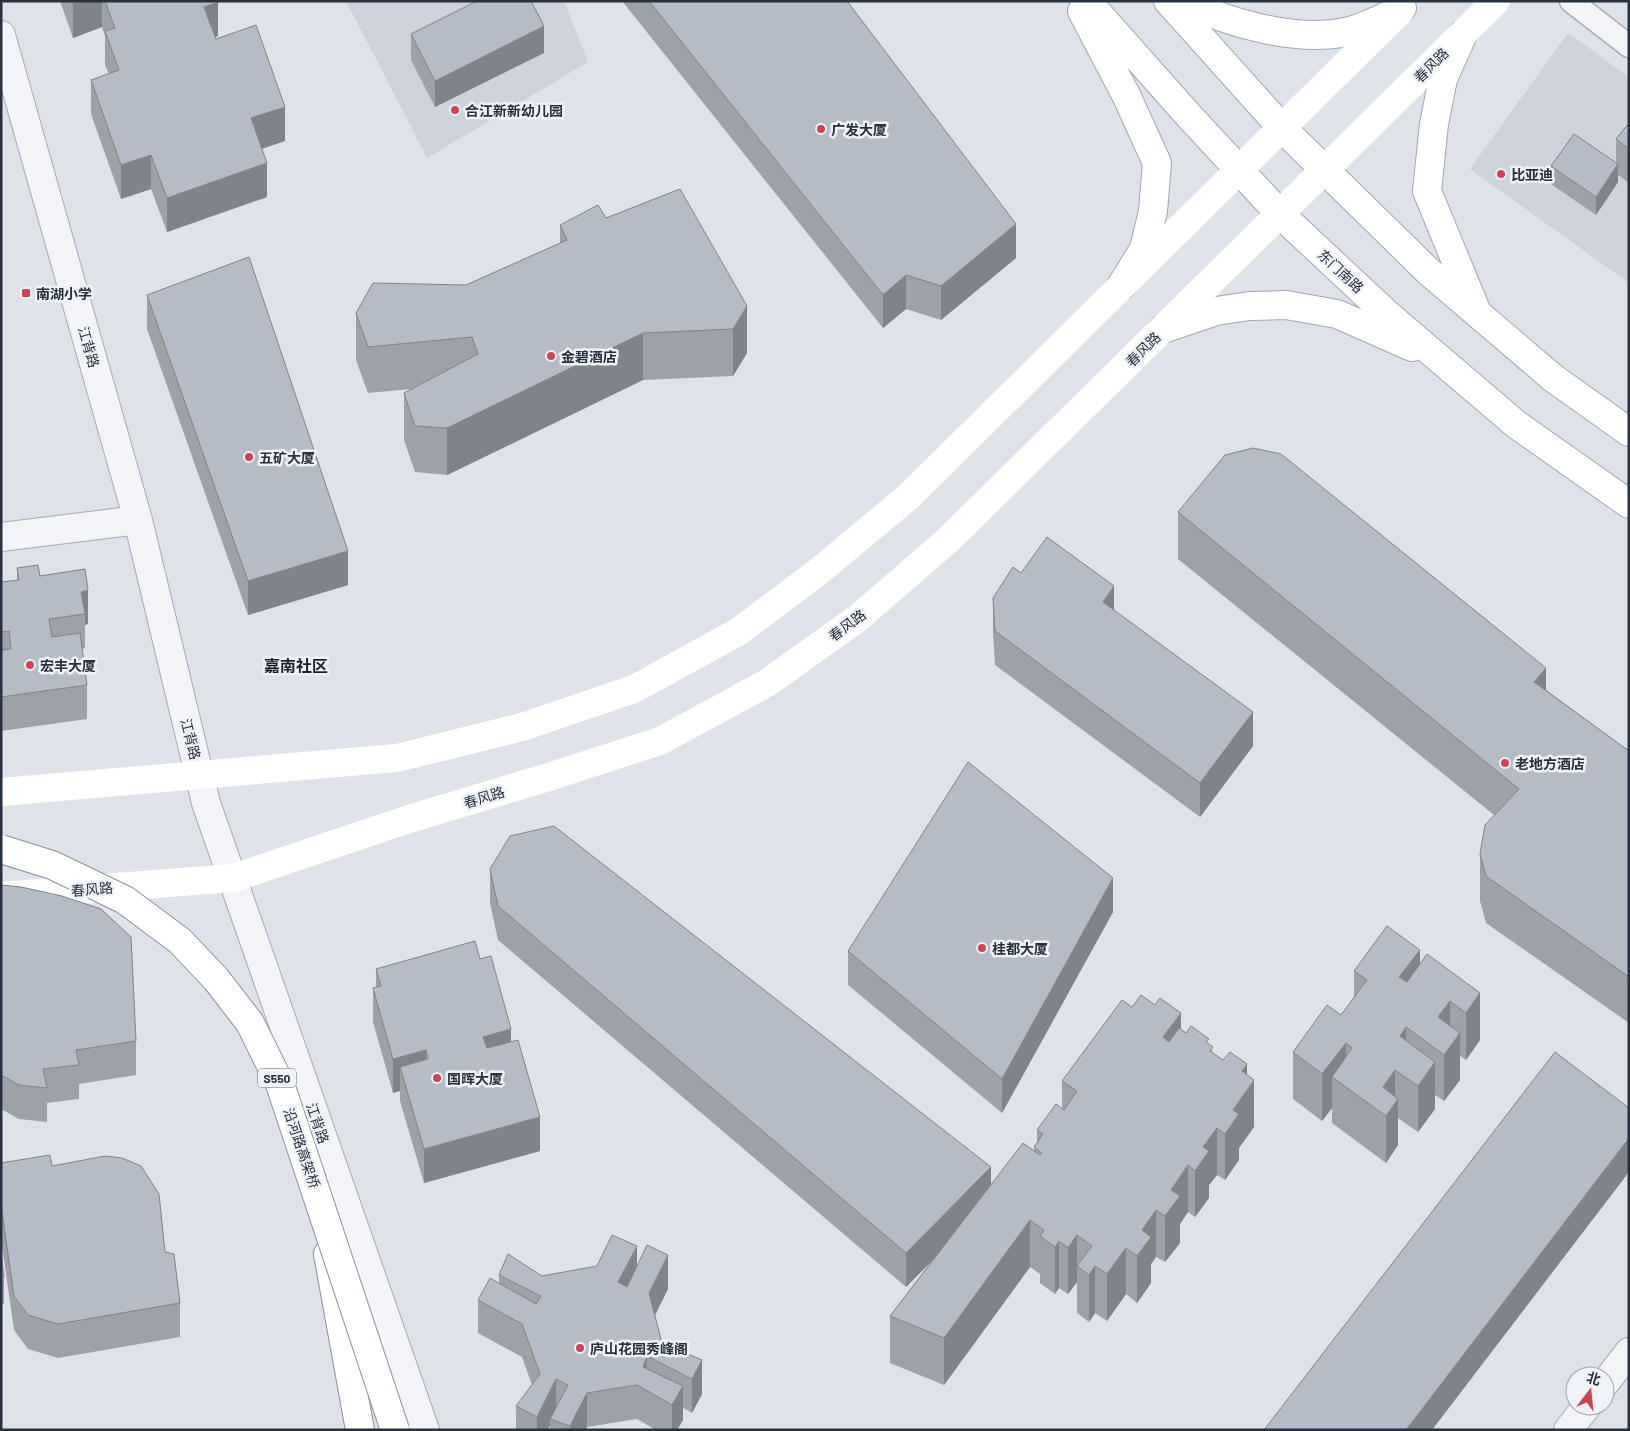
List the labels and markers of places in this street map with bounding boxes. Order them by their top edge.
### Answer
place label: 合江新新幼儿园 [465,102,563,119]
marker: 合江新新幼儿园 [449,104,461,116]
place label: 广发大厦 [831,121,887,138]
marker: 广发大厦 [815,123,827,135]
place label: 比亚迪 [1511,166,1553,183]
marker: 比亚迪 [1495,168,1507,180]
place label: 南湖小学 [36,285,92,302]
marker: 南湖小学 [20,287,32,299]
place label: 金碧酒店 [561,348,617,365]
marker: 金碧酒店 [545,350,557,362]
place label: 五矿大厦 [259,449,315,466]
marker: 五矿大厦 [243,451,255,463]
place label: 宏丰大厦 [40,657,96,674]
marker: 宏丰大厦 [24,659,36,671]
place label: 老地方酒店 [1515,755,1585,772]
marker: 老地方酒店 [1499,757,1511,769]
place label: 桂都大厦 [992,940,1048,957]
marker: 桂都大厦 [976,942,988,954]
place label: 国晖大厦 [447,1070,503,1087]
marker: 国晖大厦 [431,1072,443,1084]
place label: 庐山花园秀峰阁 [590,1340,688,1357]
marker: 庐山花园秀峰阁 [574,1342,586,1354]

